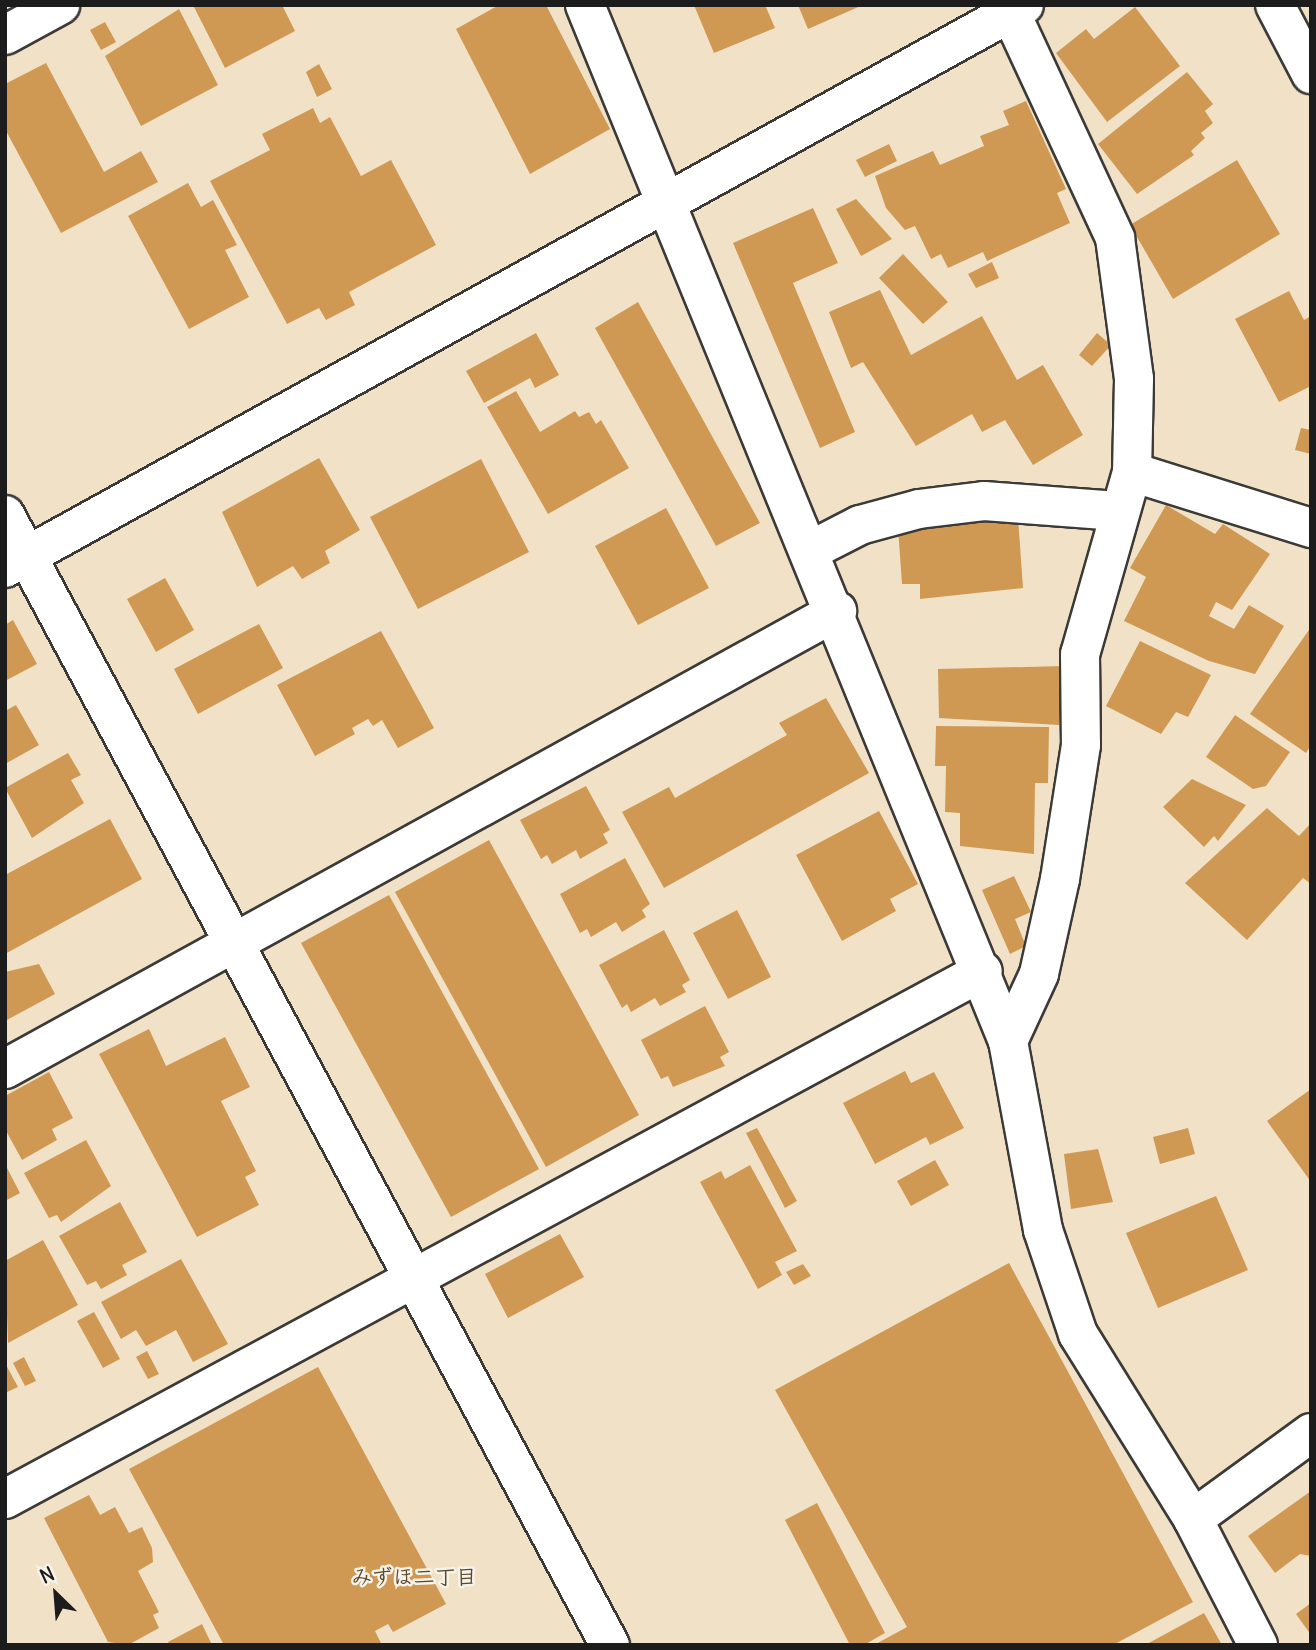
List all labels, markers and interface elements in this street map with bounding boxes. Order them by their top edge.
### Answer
north arrow [21,1559,91,1629]
text: N [36,1561,58,1589]
district label: みずほ二丁目 [351,1564,477,1590]

